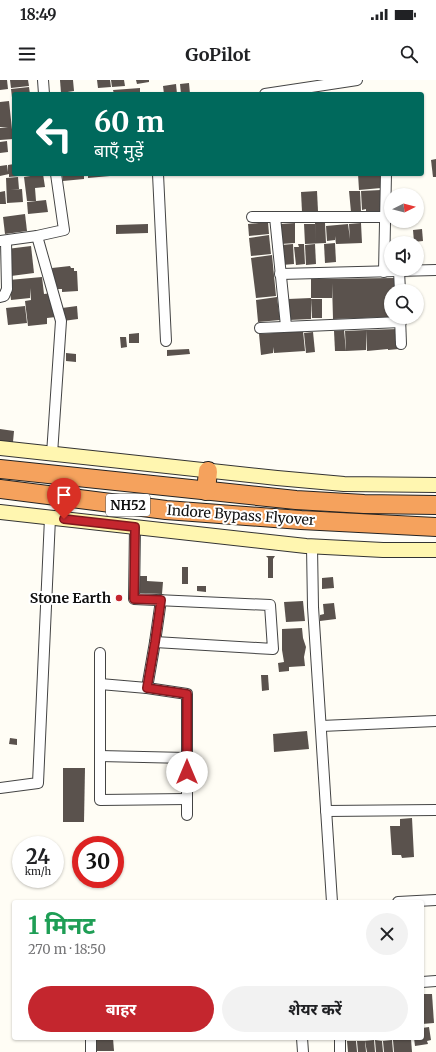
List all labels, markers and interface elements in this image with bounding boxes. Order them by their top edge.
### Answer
text: 18:49 [20,5,57,24]
icon: menu [16,43,38,65]
text: GoPilot [185,43,251,66]
icon: search [398,43,420,65]
text: 60 m [94,104,164,140]
icon: left [28,108,80,160]
text: बाएँ मुड़ें [94,139,144,162]
north arrow [384,188,424,228]
map controls [384,188,424,324]
button: sound [384,236,424,276]
button: search [384,284,424,324]
pin [47,478,81,519]
icon: arrive [53,484,75,506]
road number: NH52 [106,494,150,516]
street label: Indore Bypass Flyover [166,501,316,529]
place label: Stone Earth [30,589,112,607]
marker: Stone Earth [114,593,124,603]
position arrow [166,751,208,793]
speed limit sign: 30 [72,836,124,888]
text: 24 [26,844,50,869]
text: km/h [25,865,51,878]
text: 1 मिनट [28,910,95,941]
button: close [366,913,408,955]
text: 270 m · 18:50 [28,941,106,958]
button: बाहर [28,986,214,1032]
button: शेयर करें [222,986,408,1032]

